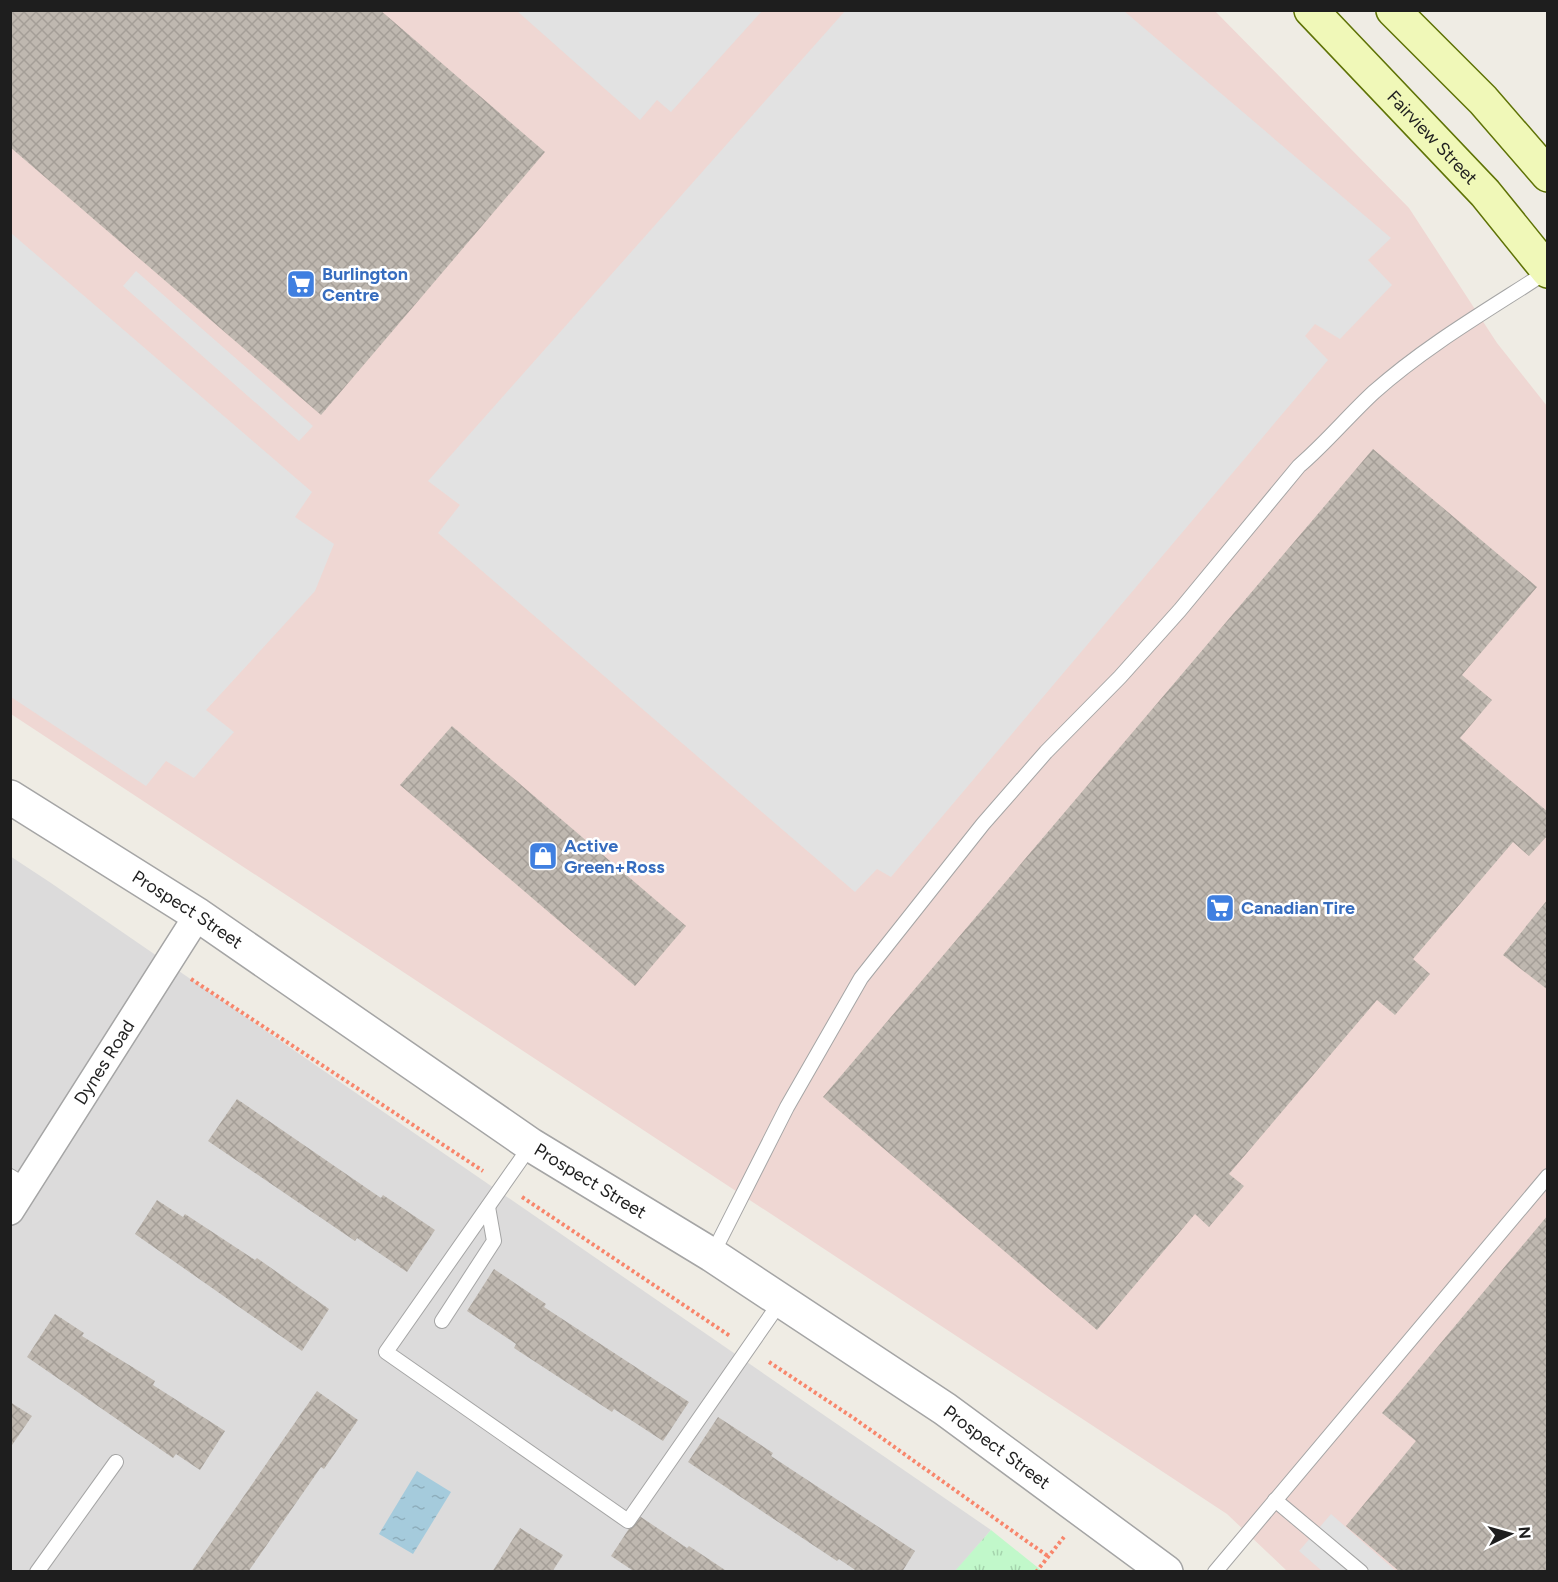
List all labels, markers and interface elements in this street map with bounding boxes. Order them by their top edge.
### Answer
street label: Fairview Street [1383,86,1482,189]
place label: Burlington Centre [322,263,408,306]
supermarket icon: Burlington Centre [285,268,317,300]
place label: Active Green+Ross [564,835,665,878]
shop icon: Active Green+Ross [527,840,559,872]
street label: Prospect Street [128,866,247,954]
supermarket icon: Canadian Tire [1204,892,1236,924]
place label: Canadian Tire [1241,897,1355,919]
street label: Dynes Road [69,1016,139,1109]
street label: Prospect Street [530,1139,650,1224]
street label: Prospect Street [939,1401,1055,1494]
north arrow [1480,1504,1540,1564]
text: N [1514,1526,1534,1540]

